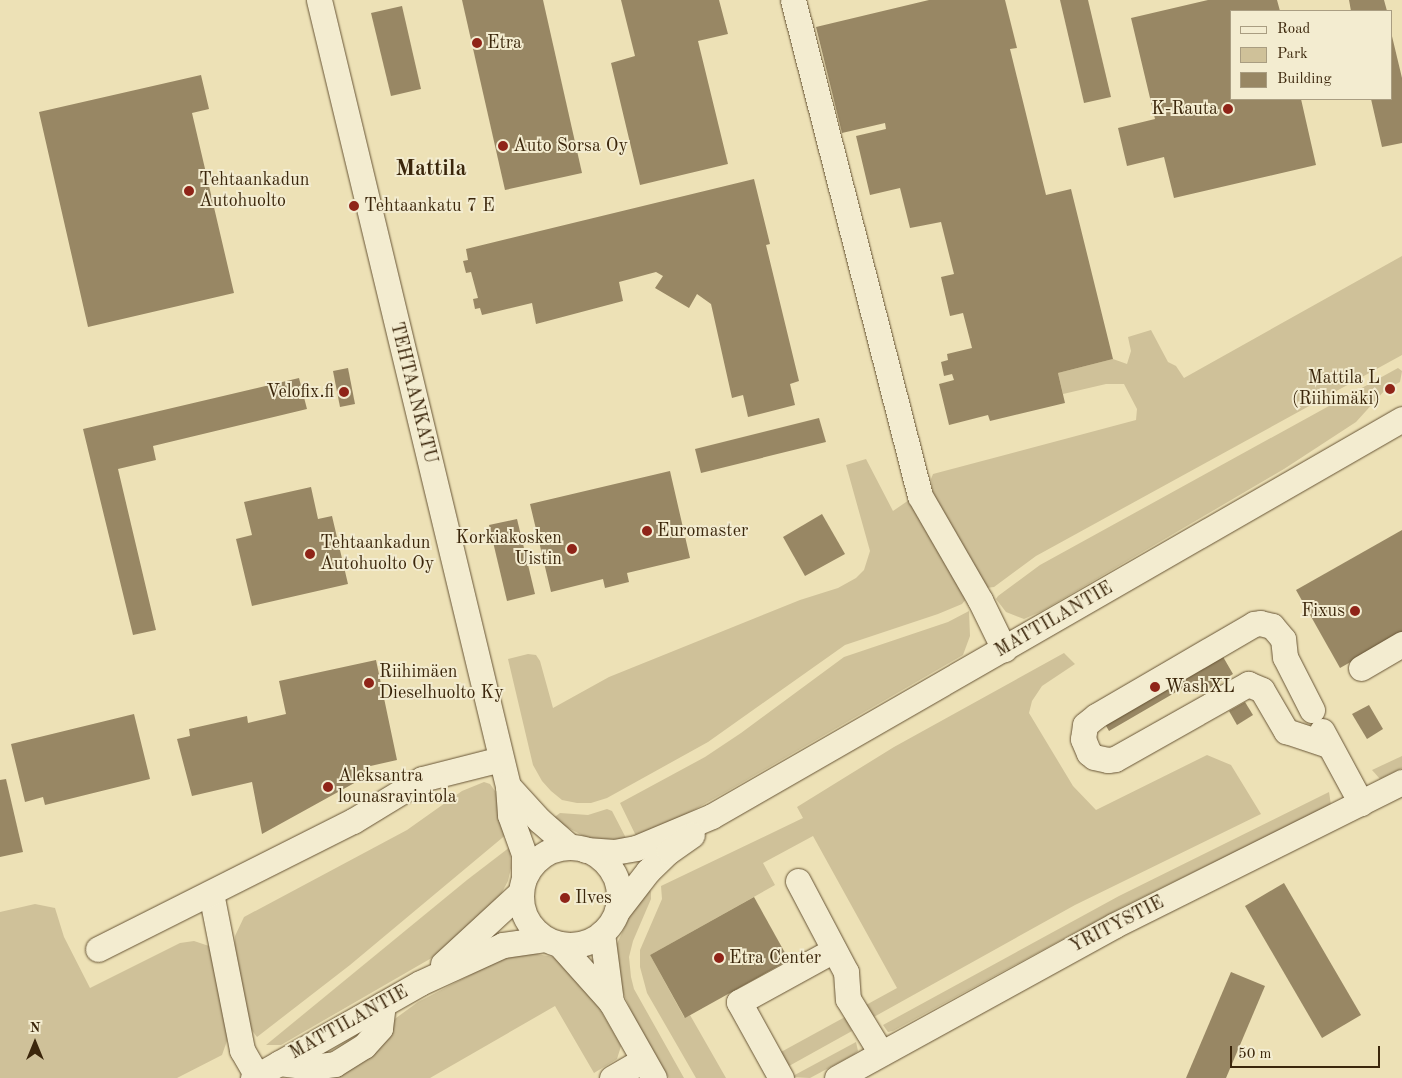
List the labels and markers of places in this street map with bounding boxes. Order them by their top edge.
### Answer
place label: Etra [487,32,522,54]
marker: Etra [471,37,483,49]
place label: K-Rauta [1151,98,1218,120]
marker: K-Rauta [1222,103,1234,115]
place label: Auto Sorsa Oy [513,135,628,157]
marker: Auto Sorsa Oy [497,140,509,152]
place label: Tehtaankadun Autohuolto [199,170,309,212]
marker: Tehtaankadun Autohuolto [183,185,195,197]
place label: Tehtaankatu 7 E [364,195,495,217]
marker: Tehtaankatu 7 E [348,200,360,212]
place label: Mattila L (Riihimäki) [1292,368,1380,410]
place label: Velofix.fi [266,381,334,403]
marker: Mattila L (Riihimäki) [1384,383,1396,395]
marker: Velofix.fi [338,386,350,398]
place label: Euromaster [657,520,748,542]
marker: Euromaster [641,525,653,537]
place label: Korkiakosken Uistin [456,528,562,570]
place label: Tehtaankadun Autohuolto Oy [320,533,434,576]
marker: Korkiakosken Uistin [566,543,578,555]
marker: Tehtaankadun Autohuolto Oy [304,548,316,560]
place label: Fixus [1301,600,1345,622]
marker: Fixus [1349,605,1361,617]
place label: Riihimäen Dieselhuolto Ky [379,662,504,704]
place label: WashXL [1165,676,1235,698]
marker: Riihimäen Dieselhuolto Ky [363,677,375,689]
marker: WashXL [1149,681,1161,693]
place label: Aleksantra lounasravintola [338,766,457,809]
marker: Aleksantra lounasravintola [322,781,334,793]
place label: Ilves [575,887,612,909]
marker: Ilves [559,892,571,904]
place label: Etra Center [729,947,821,969]
marker: Etra Center [713,952,725,964]

